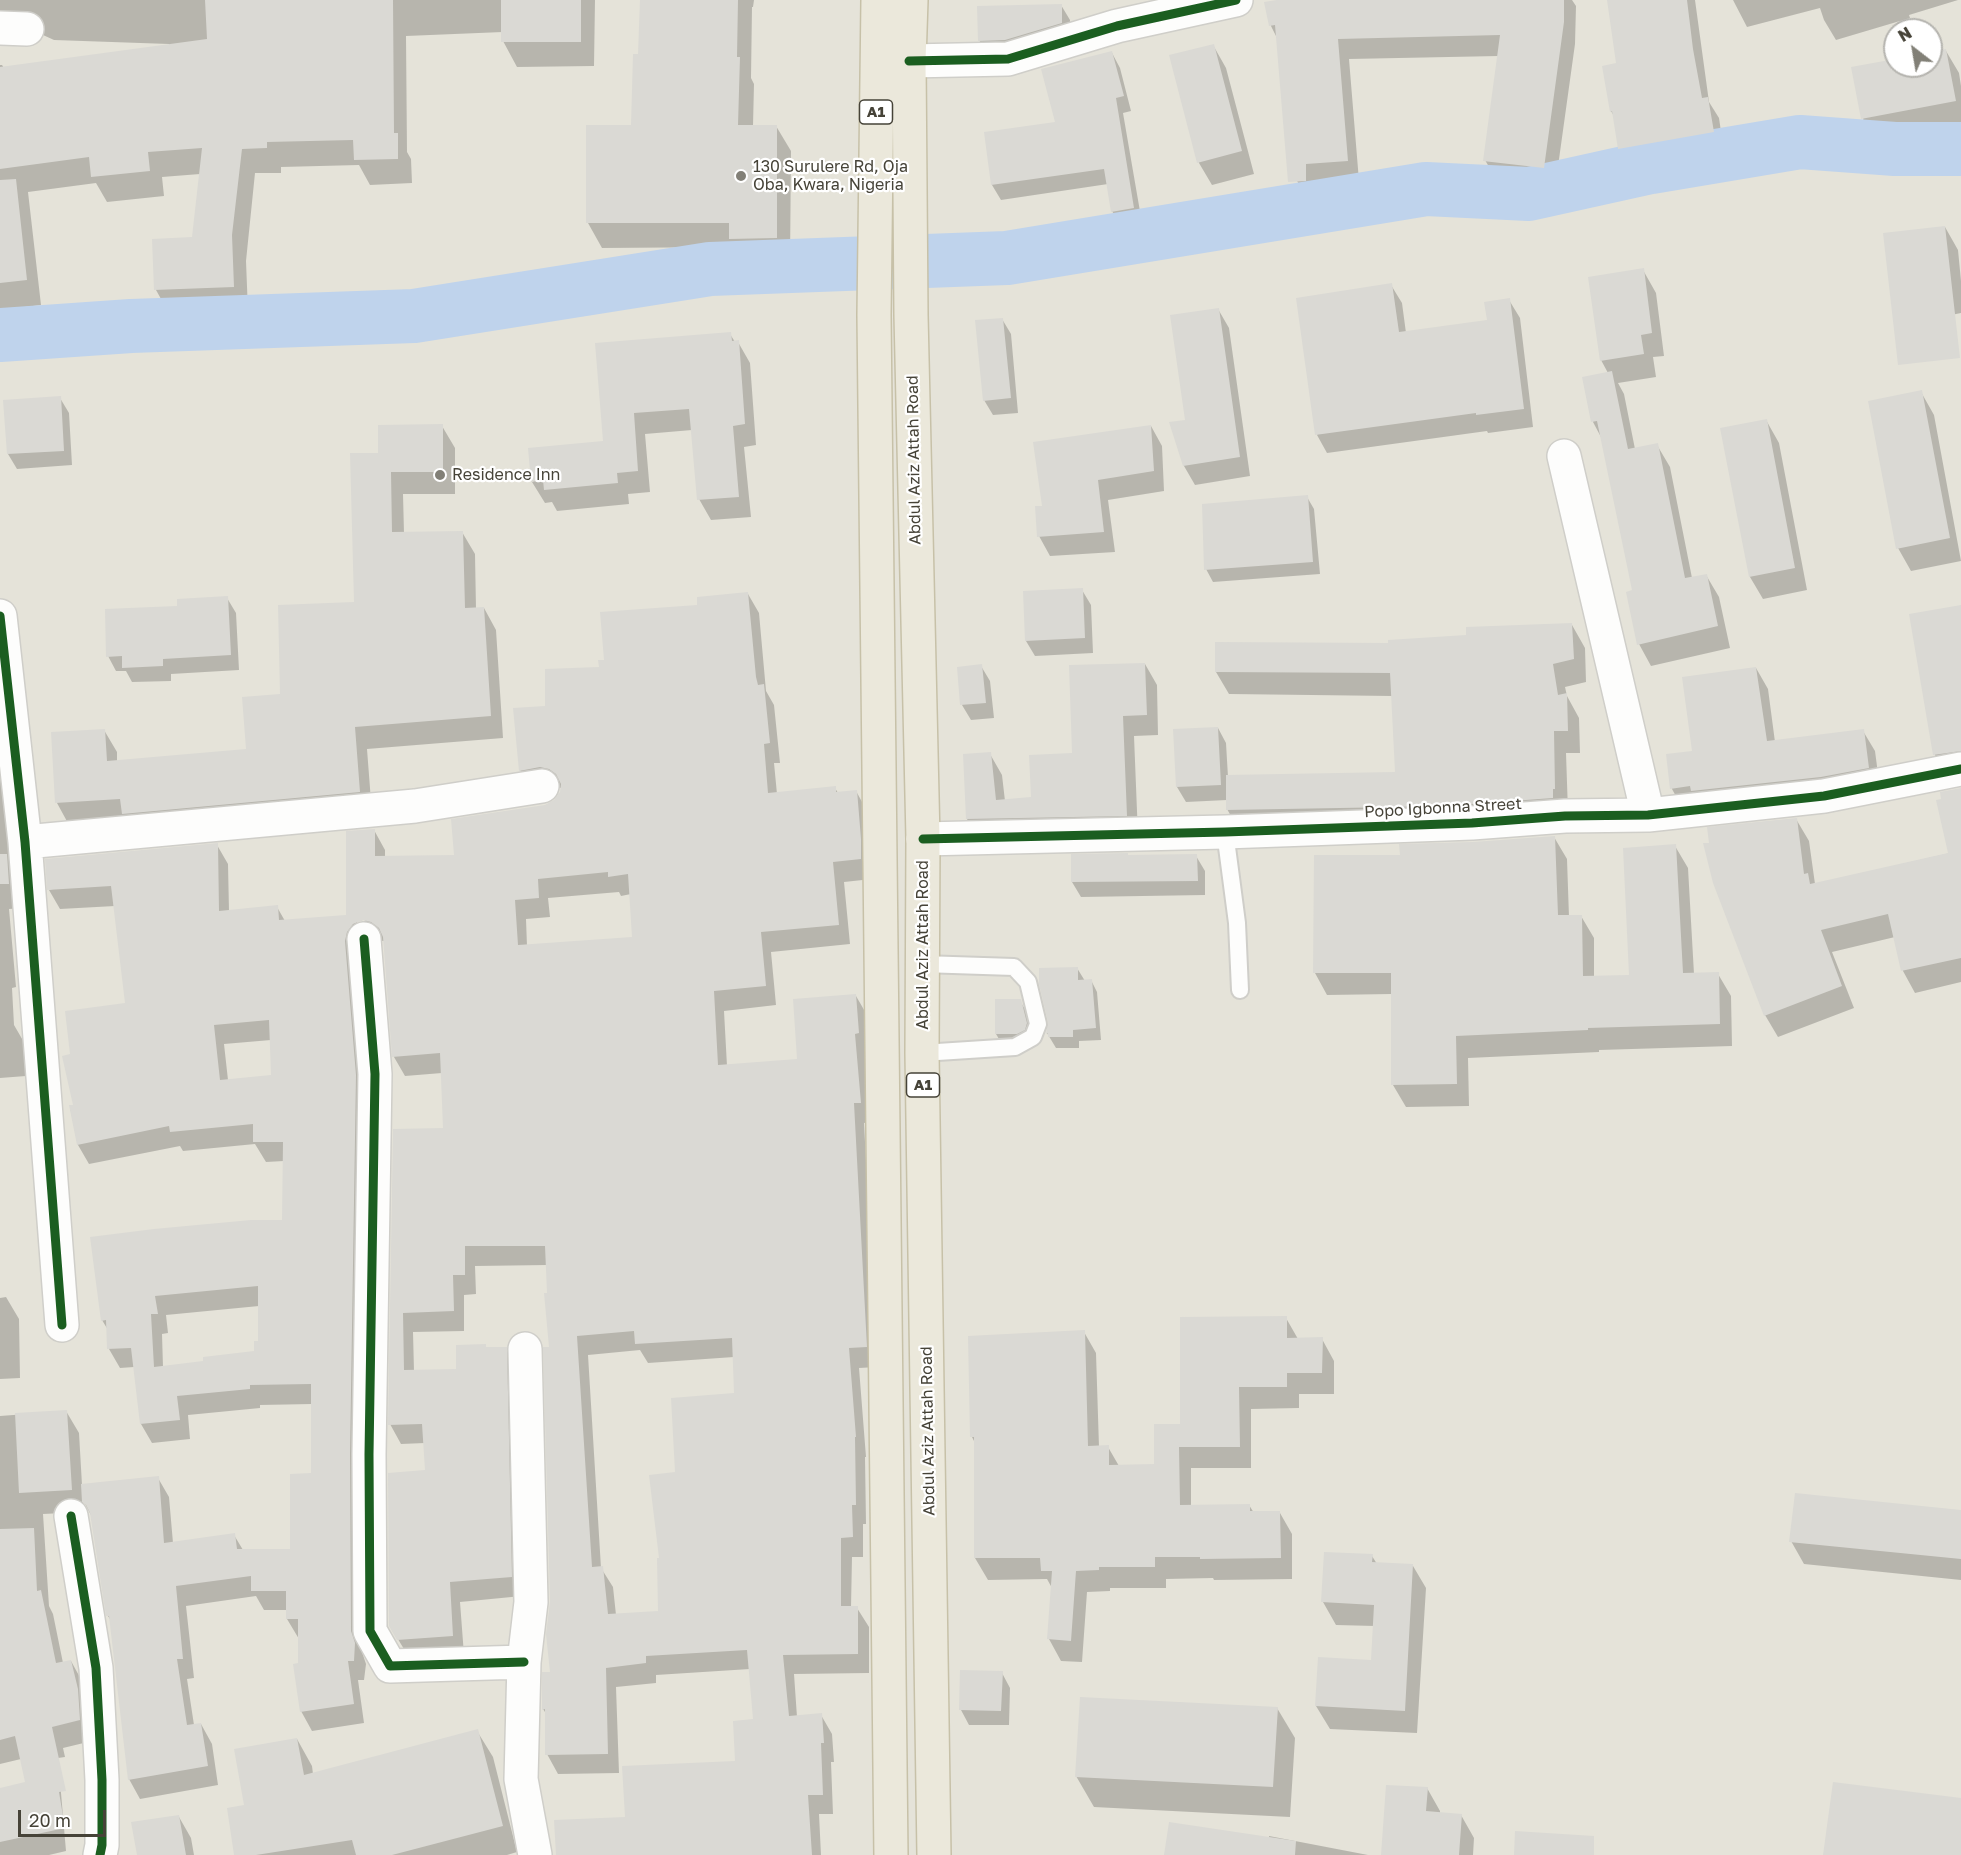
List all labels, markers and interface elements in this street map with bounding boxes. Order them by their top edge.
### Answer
north arrow [1883,18,1943,78]
text: N [1894,23,1915,46]
road number: A1 [860,100,892,124]
place label: 130 Surulere Rd, Oja Oba, Kwara, Nigeria [753,157,908,195]
marker: 130 Surulere Rd, Oja Oba, Kwara, Nigeria [734,169,748,183]
street label: Abdul Aziz Attah Road [903,375,925,545]
place label: Residence Inn [452,465,560,485]
marker: Residence Inn [433,468,447,482]
street label: Popo Igbonna Street [1364,794,1522,822]
street label: Abdul Aziz Attah Road [913,860,933,1030]
road number: A1 [906,1073,940,1097]
street label: Abdul Aziz Attah Road [917,1346,939,1516]
scale bar [21,1798,110,1836]
text: 20 m [29,1809,71,1831]

